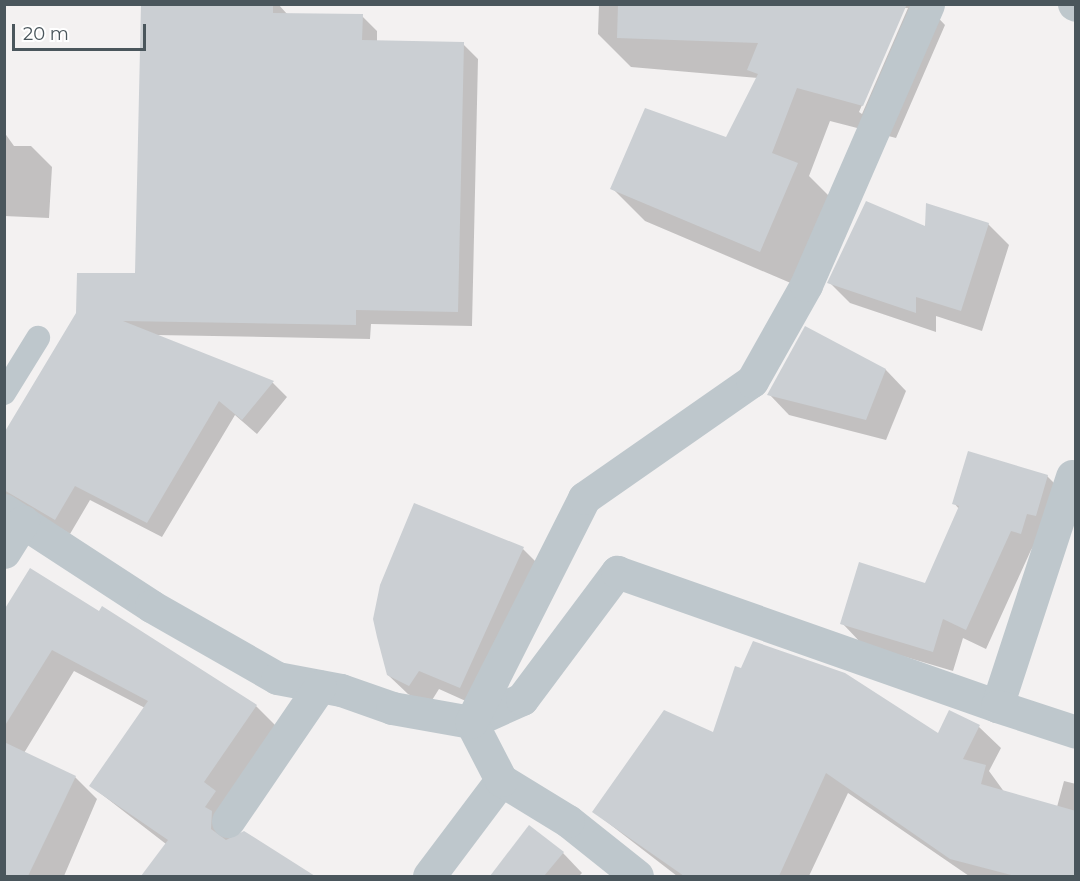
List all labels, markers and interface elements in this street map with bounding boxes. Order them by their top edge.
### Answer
scale bar [15,12,148,50]
text: 20 m [23,23,69,45]

